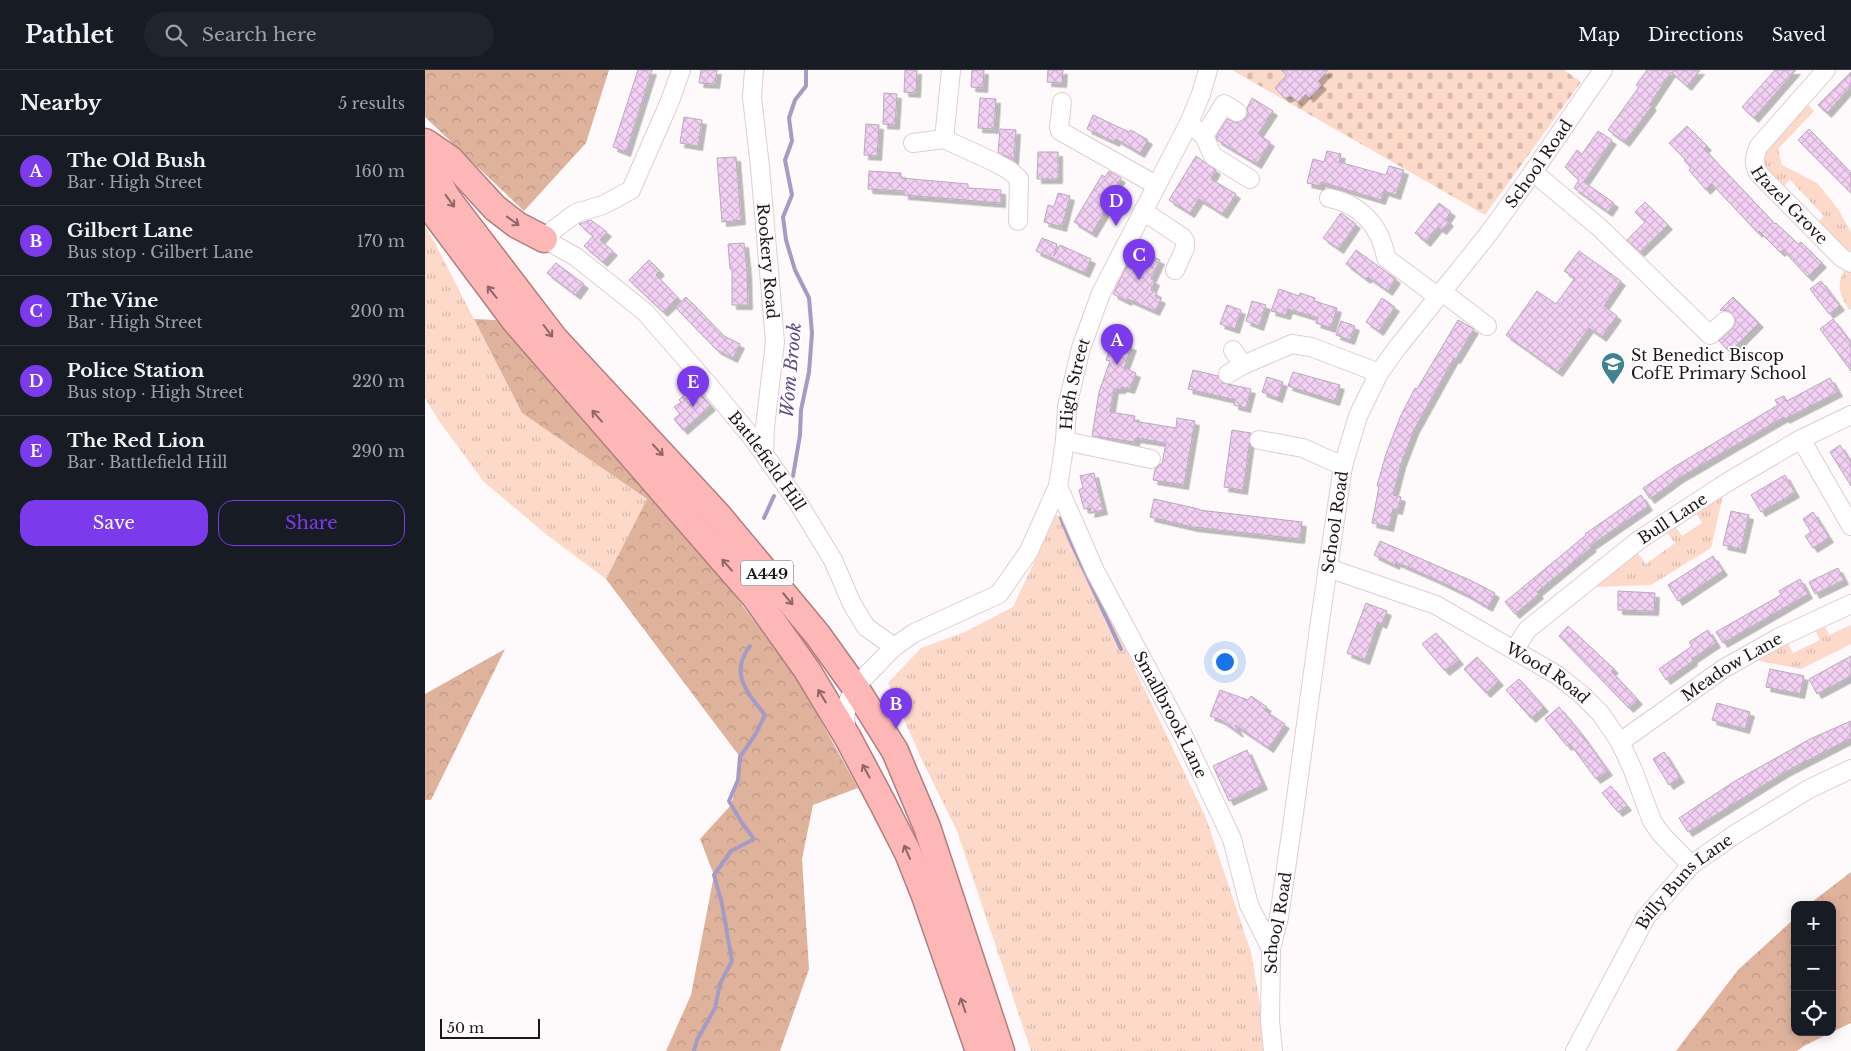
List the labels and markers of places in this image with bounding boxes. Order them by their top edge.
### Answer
pin: D [1100,185,1132,226]
pin: C [1123,239,1155,280]
pin: A [1101,324,1133,365]
place label: St Benedict Biscop CofE Primary School [1631,345,1806,383]
school or university icon: St Benedict Biscop CofE Primary School [1600,351,1626,385]
pin: E [677,366,709,407]
pin: B [880,688,912,729]

